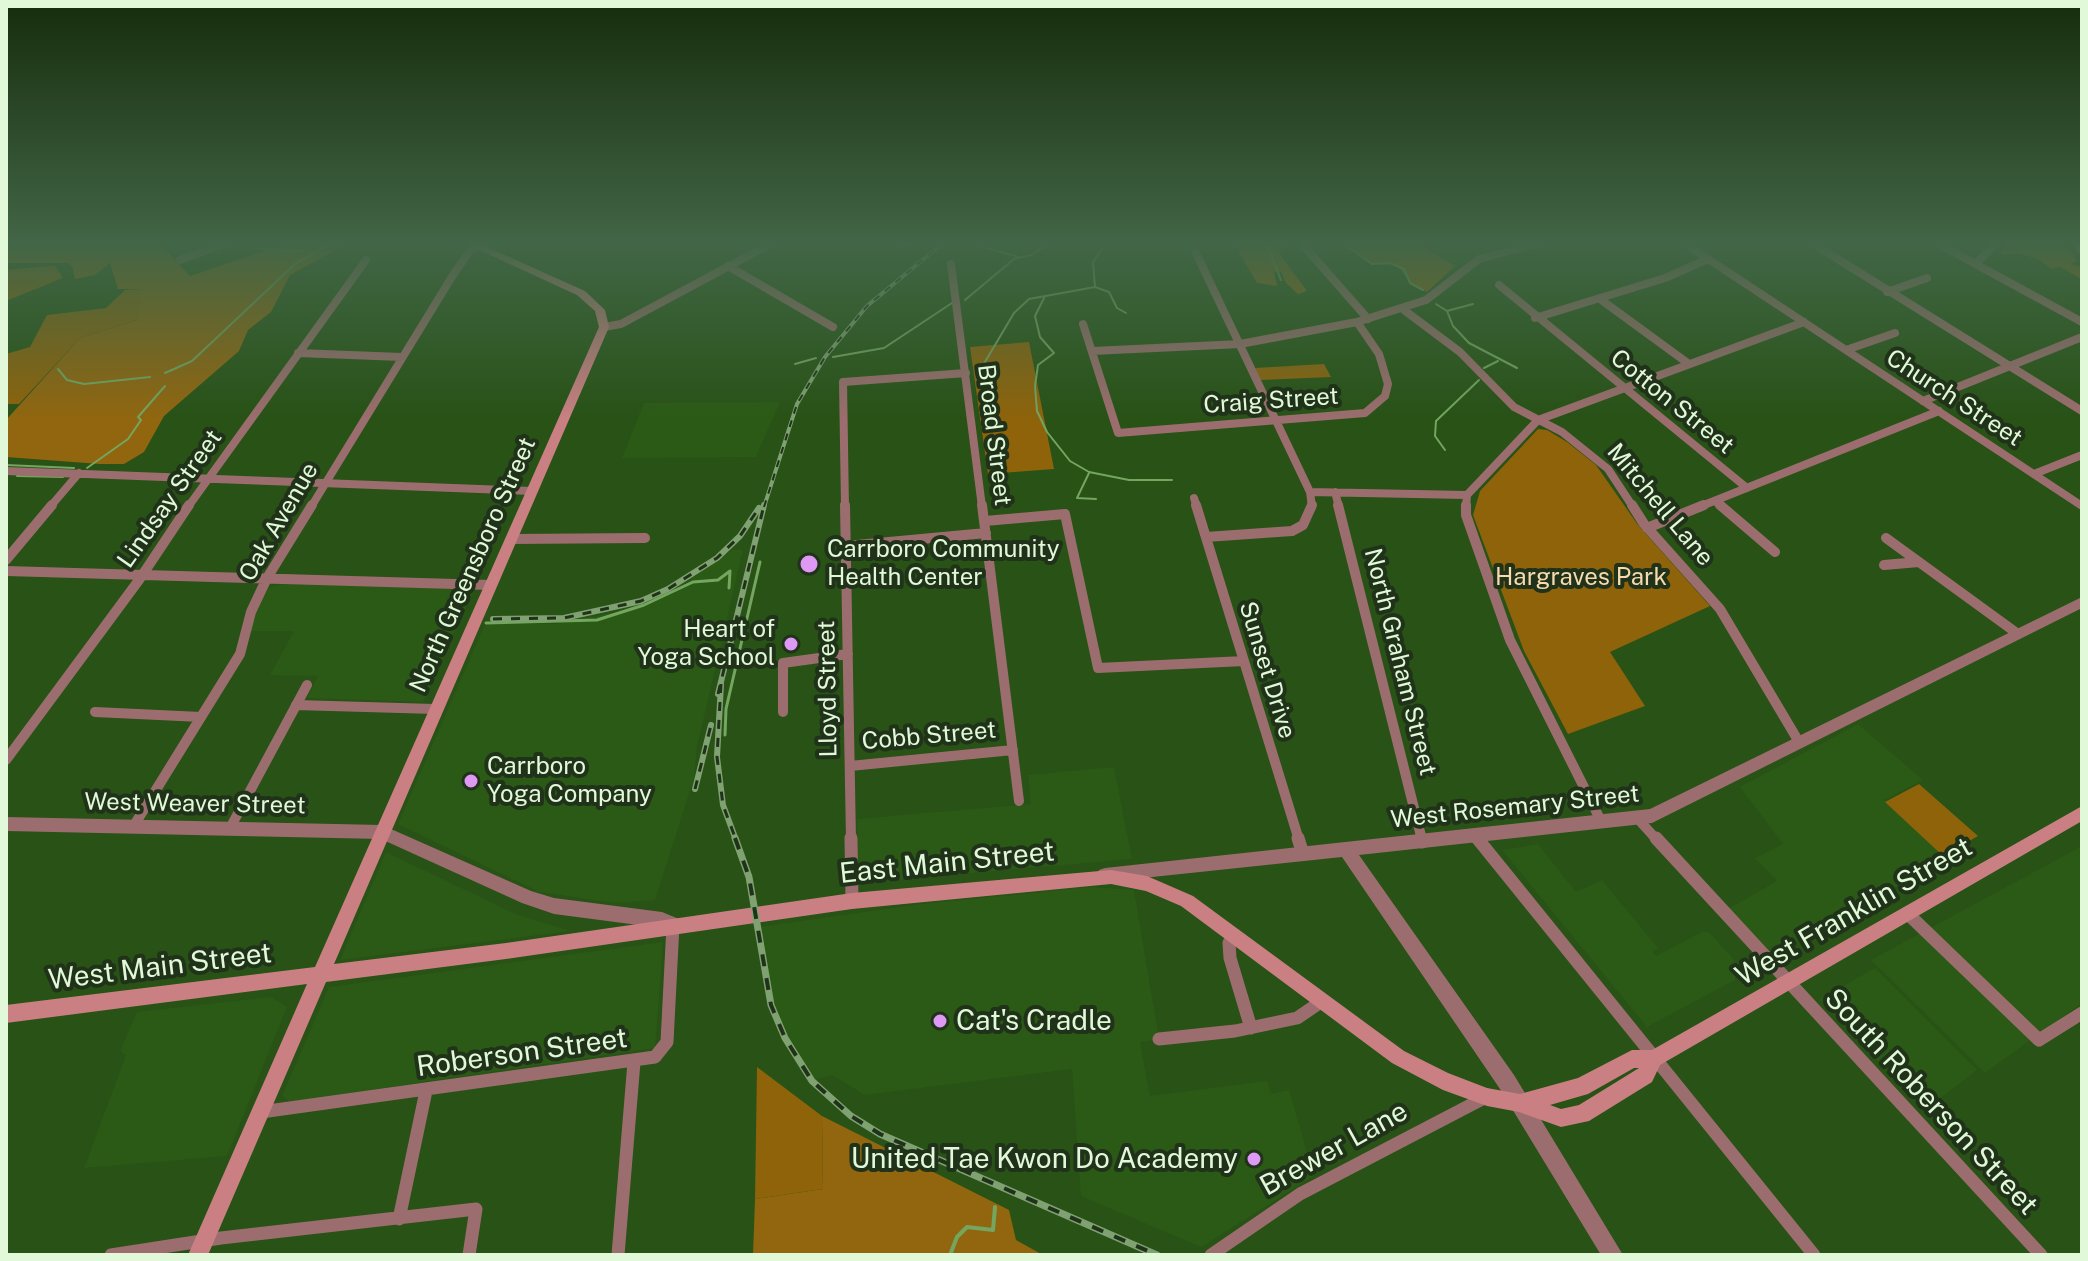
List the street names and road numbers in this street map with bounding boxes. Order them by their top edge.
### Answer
street label: Church Street [1881,343,2027,453]
street label: Cotton Street [1605,344,1739,460]
street label: Broad Street [971,363,1017,507]
street label: Craig Street [1202,382,1340,420]
street label: Lindsay Street [112,424,228,574]
street label: North Greensboro Street [404,433,542,697]
street label: Mitchell Lane [1601,438,1719,572]
street label: Oak Avenue [233,457,325,587]
street label: North Graham Street [1358,545,1442,779]
street label: Sunset Drive [1233,598,1301,742]
street label: Lloyd Street [812,620,844,758]
street label: Cobb Street [861,716,997,756]
street label: West Rosemary Street [1389,780,1641,834]
street label: West Weaver Street [84,788,306,820]
street label: West Franklin Street [1730,831,1978,993]
street label: East Main Street [838,835,1056,891]
street label: West Main Street [46,937,274,997]
street label: South Roberson Street [1817,982,2045,1222]
street label: Roberson Street [414,1022,630,1084]
street label: Brewer Lane [1254,1095,1414,1203]

